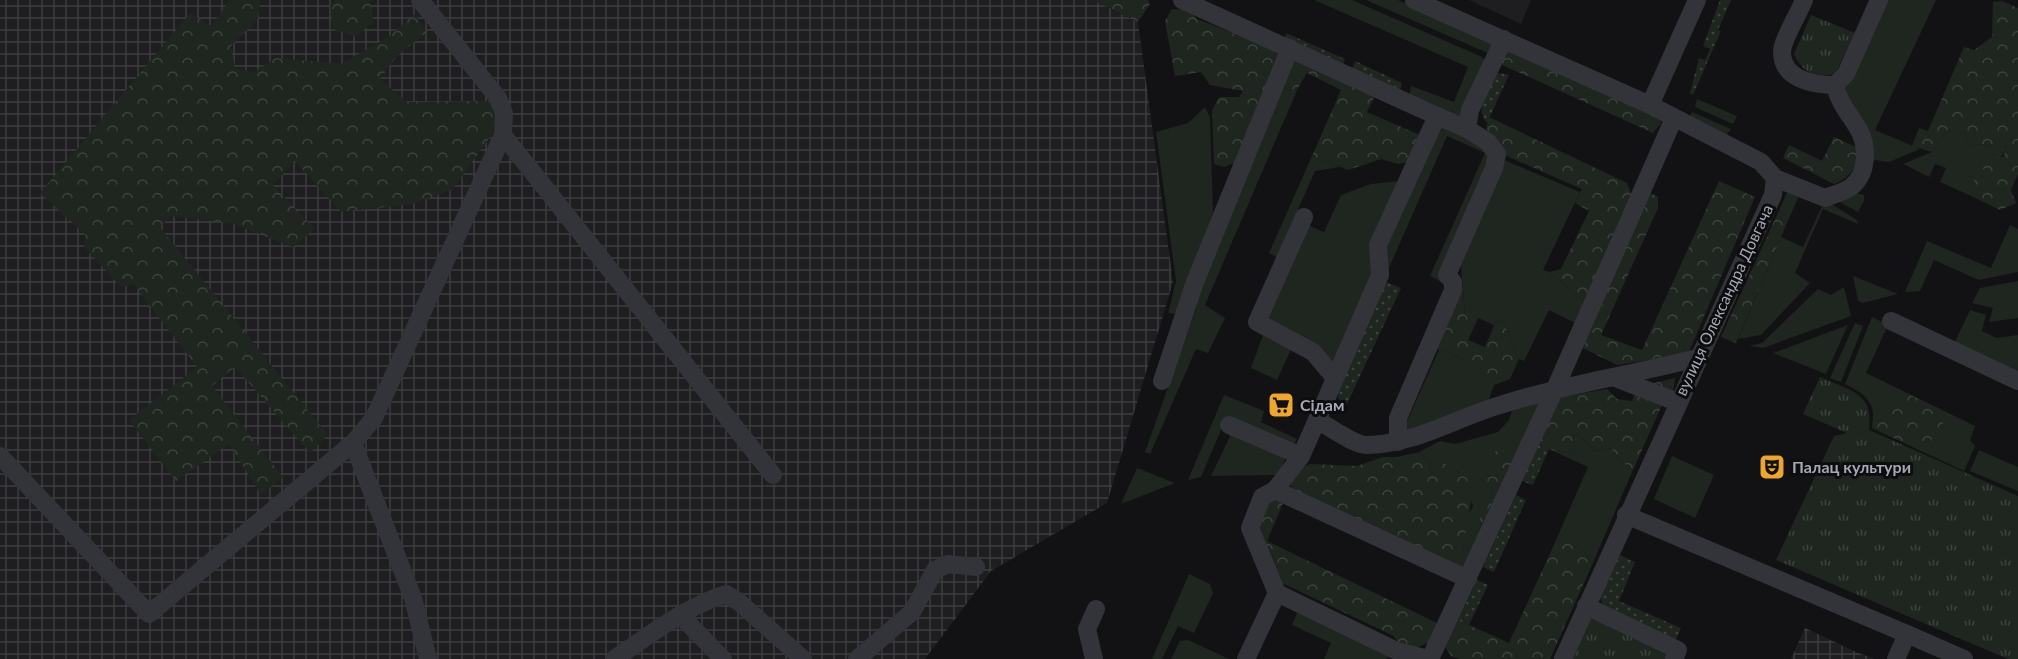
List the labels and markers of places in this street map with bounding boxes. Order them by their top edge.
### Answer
supermarket icon: Сідам [1266,390,1296,420]
place label: Сідам [1300,395,1344,414]
theatre icon: Палац культури [1757,452,1787,482]
place label: Палац культури [1792,457,1911,476]

